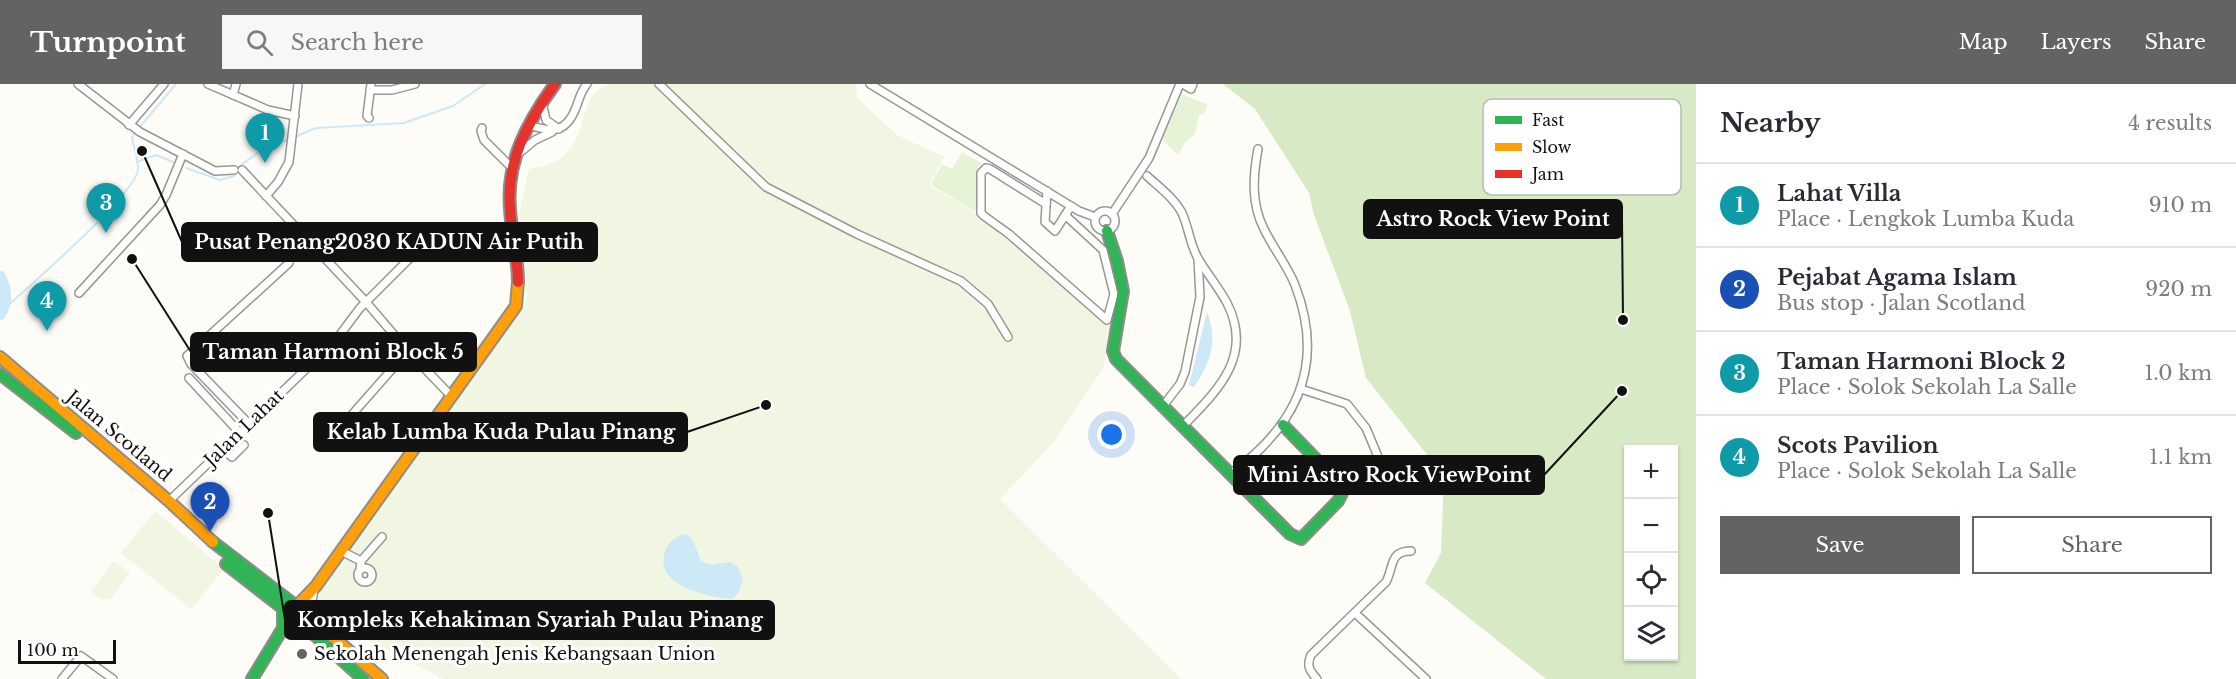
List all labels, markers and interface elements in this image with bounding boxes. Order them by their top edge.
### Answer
search box [222,15,642,69]
text: Turnpoint [30,25,186,60]
icon: search [243,26,276,59]
text: Search here [291,29,424,56]
text: Map [1959,29,2008,55]
text: Layers [2041,29,2112,55]
text: Share [2145,29,2206,55]
legend [1483,99,1681,195]
text: Nearby [1720,107,1821,139]
text: Fast [1532,110,1564,130]
text: 4 results [2128,111,2212,135]
pin: 1 [246,113,284,163]
text: Slow [1532,137,1572,157]
text: Jam [1530,164,1564,184]
text: Lahat Villa [1777,180,1902,207]
pin: 3 [86,184,126,233]
text: 1 [1735,193,1744,217]
text: 910 m [2149,193,2212,217]
callout: Astro Rock View Point [1364,200,1622,238]
text: Astro Rock View Point [1375,207,1610,231]
text: Place · Lengkok Lumba Kuda [1777,207,2074,231]
callout: Pusat Penang2030 KADUN Air Putih [182,223,597,261]
text: Pusat Penang2030 KADUN Air Putih [194,230,584,254]
text: Pejabat Agama Islam [1777,264,2017,291]
text: 2 [1733,277,1746,301]
text: 920 m [2145,277,2212,301]
pin: 4 [28,282,66,331]
text: Bus stop · Jalan Scotland [1777,291,2025,315]
callout: Taman Harmoni Block 5 [191,333,476,371]
text: Taman Harmoni Block 5 [202,340,464,364]
text: Taman Harmoni Block 2 [1777,348,2066,375]
text: 3 [1733,361,1746,385]
text: 1.0 km [2144,361,2212,385]
text: Place · Solok Sekolah La Salle [1777,375,2077,399]
street label: Jalan Scotland [61,384,176,486]
street label: Jalan Lahat [198,384,288,473]
callout: Kelab Lumba Kuda Pulau Pinang [314,413,687,451]
text: Kelab Lumba Kuda Pulau Pinang [327,420,676,444]
your location [1097,420,1126,449]
text: Scots Pavilion [1777,432,1939,459]
map controls [1624,445,1678,661]
button: + [1624,445,1678,499]
text: 4 [1733,445,1746,469]
text: 1.1 km [2149,445,2212,469]
callout: Mini Astro Rock ViewPoint [1234,456,1544,494]
text: Place · Solok Sekolah La Salle [1777,459,2077,483]
text: Mini Astro Rock ViewPoint [1247,463,1531,487]
pin: 2 [190,482,230,532]
button: − [1624,499,1678,553]
button: Save [1720,516,1960,574]
button: Share [1972,516,2212,574]
button: locate [1624,553,1678,607]
callout: Kompleks Kehakiman Syariah Pulau Pinang [285,601,774,639]
button: layers [1624,607,1678,661]
text: Kompleks Kehakiman Syariah Pulau Pinang [297,608,764,632]
scale bar [18,637,116,664]
text: 100 m [27,640,79,660]
place label: Sekolah Menengah Jenis Kebangsaan Union [314,643,715,665]
marker: Sekolah Menengah Jenis Kebangsaan Union [295,647,309,661]

